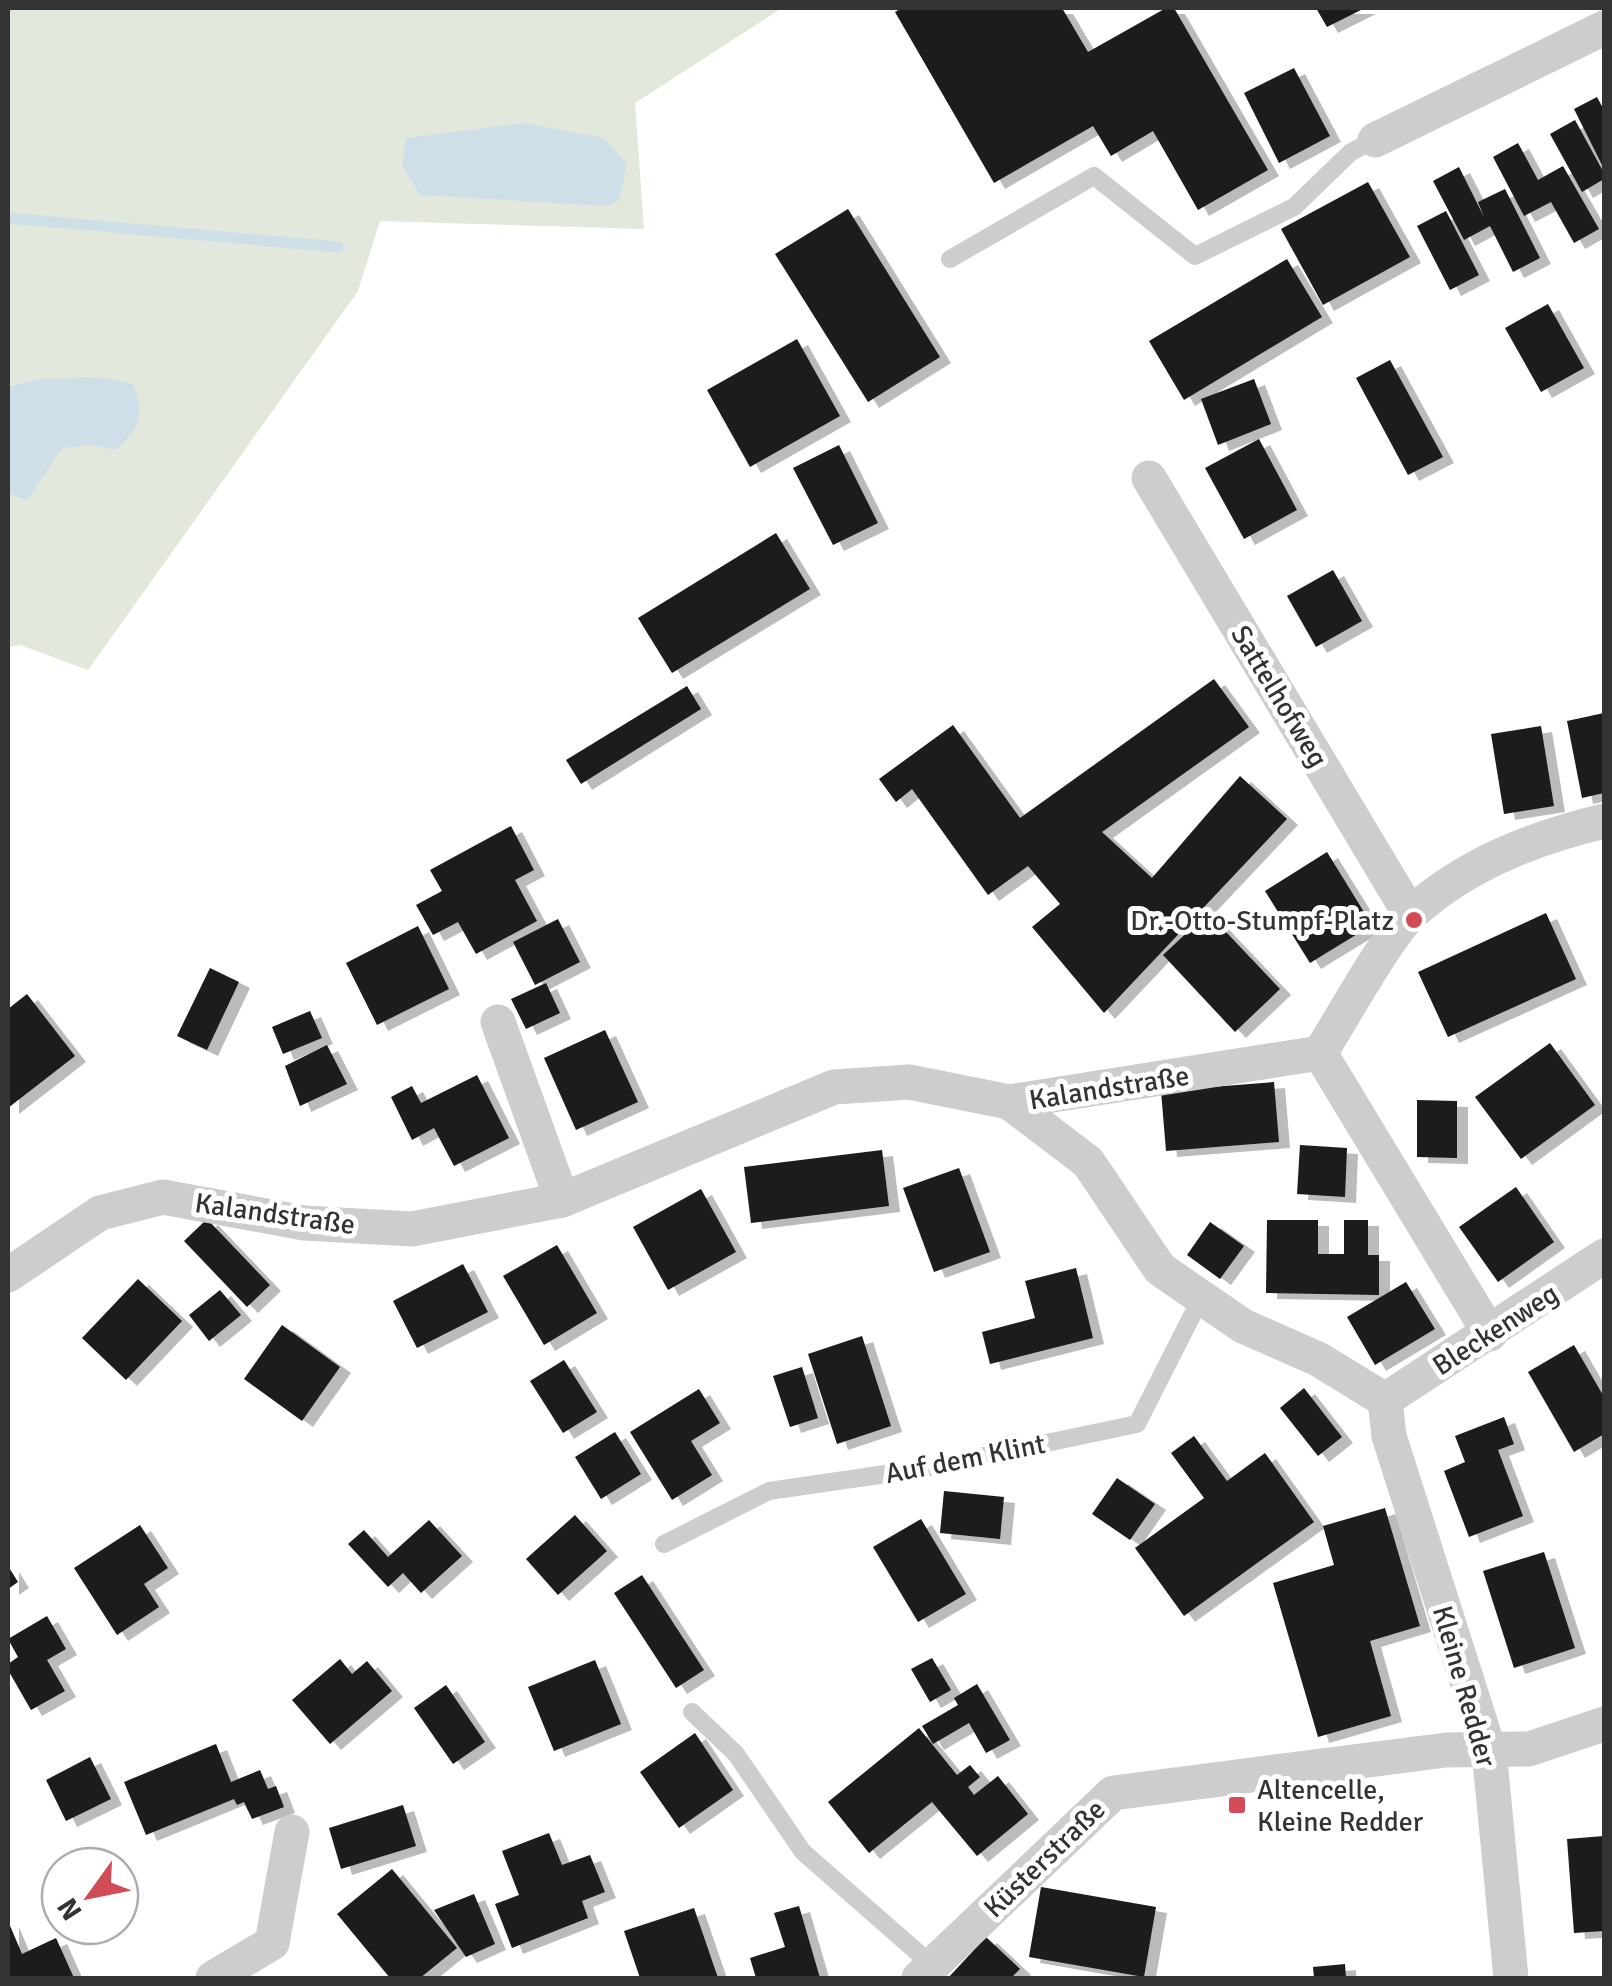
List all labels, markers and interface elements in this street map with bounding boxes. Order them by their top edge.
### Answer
street label: Sattelhofweg [1223,619,1335,774]
place label: Dr.-Otto-Stumpf-Platz [1130,904,1394,938]
marker: Dr.-Otto-Stumpf-Platz [1403,909,1425,931]
street label: Kalandstraße [1027,1059,1192,1117]
street label: Kalandstraße [193,1186,357,1242]
street label: Bleckenweg [1426,1277,1565,1383]
street label: Auf dem Klint [882,1427,1048,1491]
street label: Kleine Redder [1425,1602,1503,1771]
place label: Altencelle, Kleine Redder [1257,1773,1424,1839]
street label: Küsterstraße [977,1792,1112,1925]
marker: Altencelle, Kleine Redder [1226,1794,1248,1816]
north arrow [40,1846,140,1946]
text: N [50,1892,89,1927]

